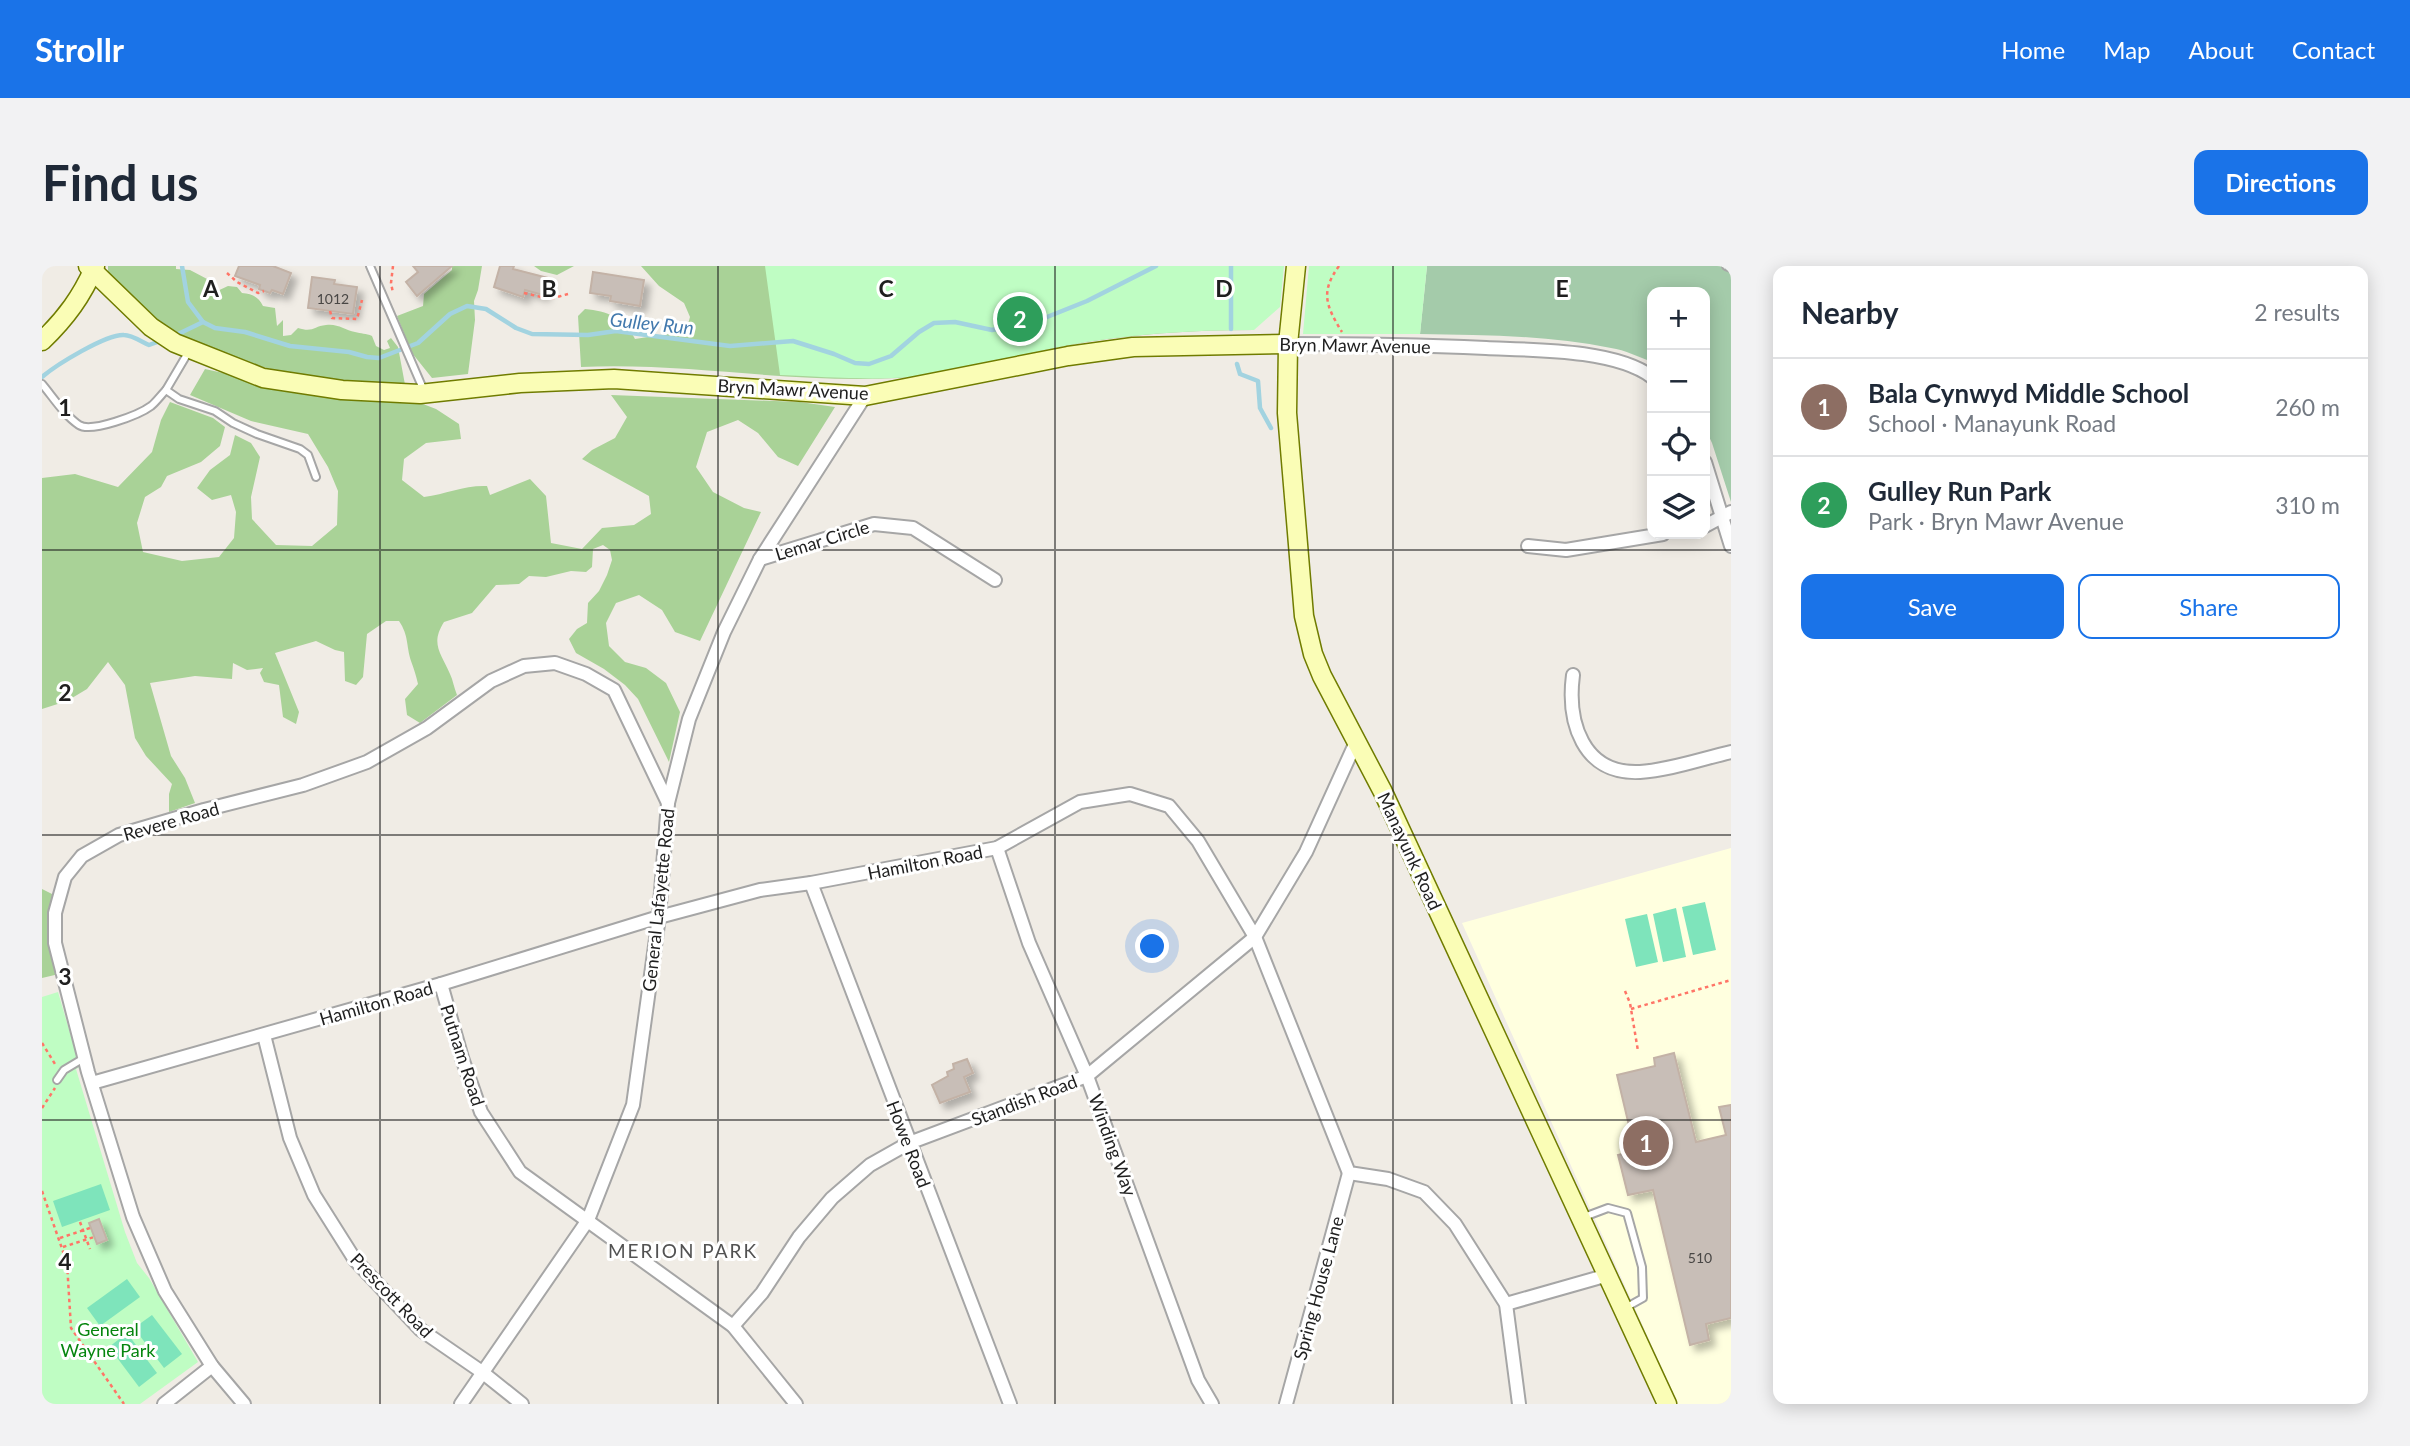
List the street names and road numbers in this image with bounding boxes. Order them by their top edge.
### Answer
street label: Bryn Mawr Avenue [1279,333,1431,357]
street label: Bryn Mawr Avenue [717,374,869,404]
street label: Lemar Circle [772,515,872,565]
street label: Manayunk Road [1373,789,1447,913]
street label: Revere Road [120,797,222,845]
street label: General Lafayette Road [637,807,679,993]
street label: Hamilton Road [865,840,985,884]
street label: Hamilton Road [317,976,435,1030]
street label: Putnam Road [436,1001,490,1109]
street label: Standish Road [968,1070,1080,1130]
street label: Winding Way [1084,1091,1142,1200]
street label: Howe Road [882,1097,936,1191]
street label: Spring House Lane [1288,1214,1348,1362]
street label: Prescott Road [346,1248,438,1342]

